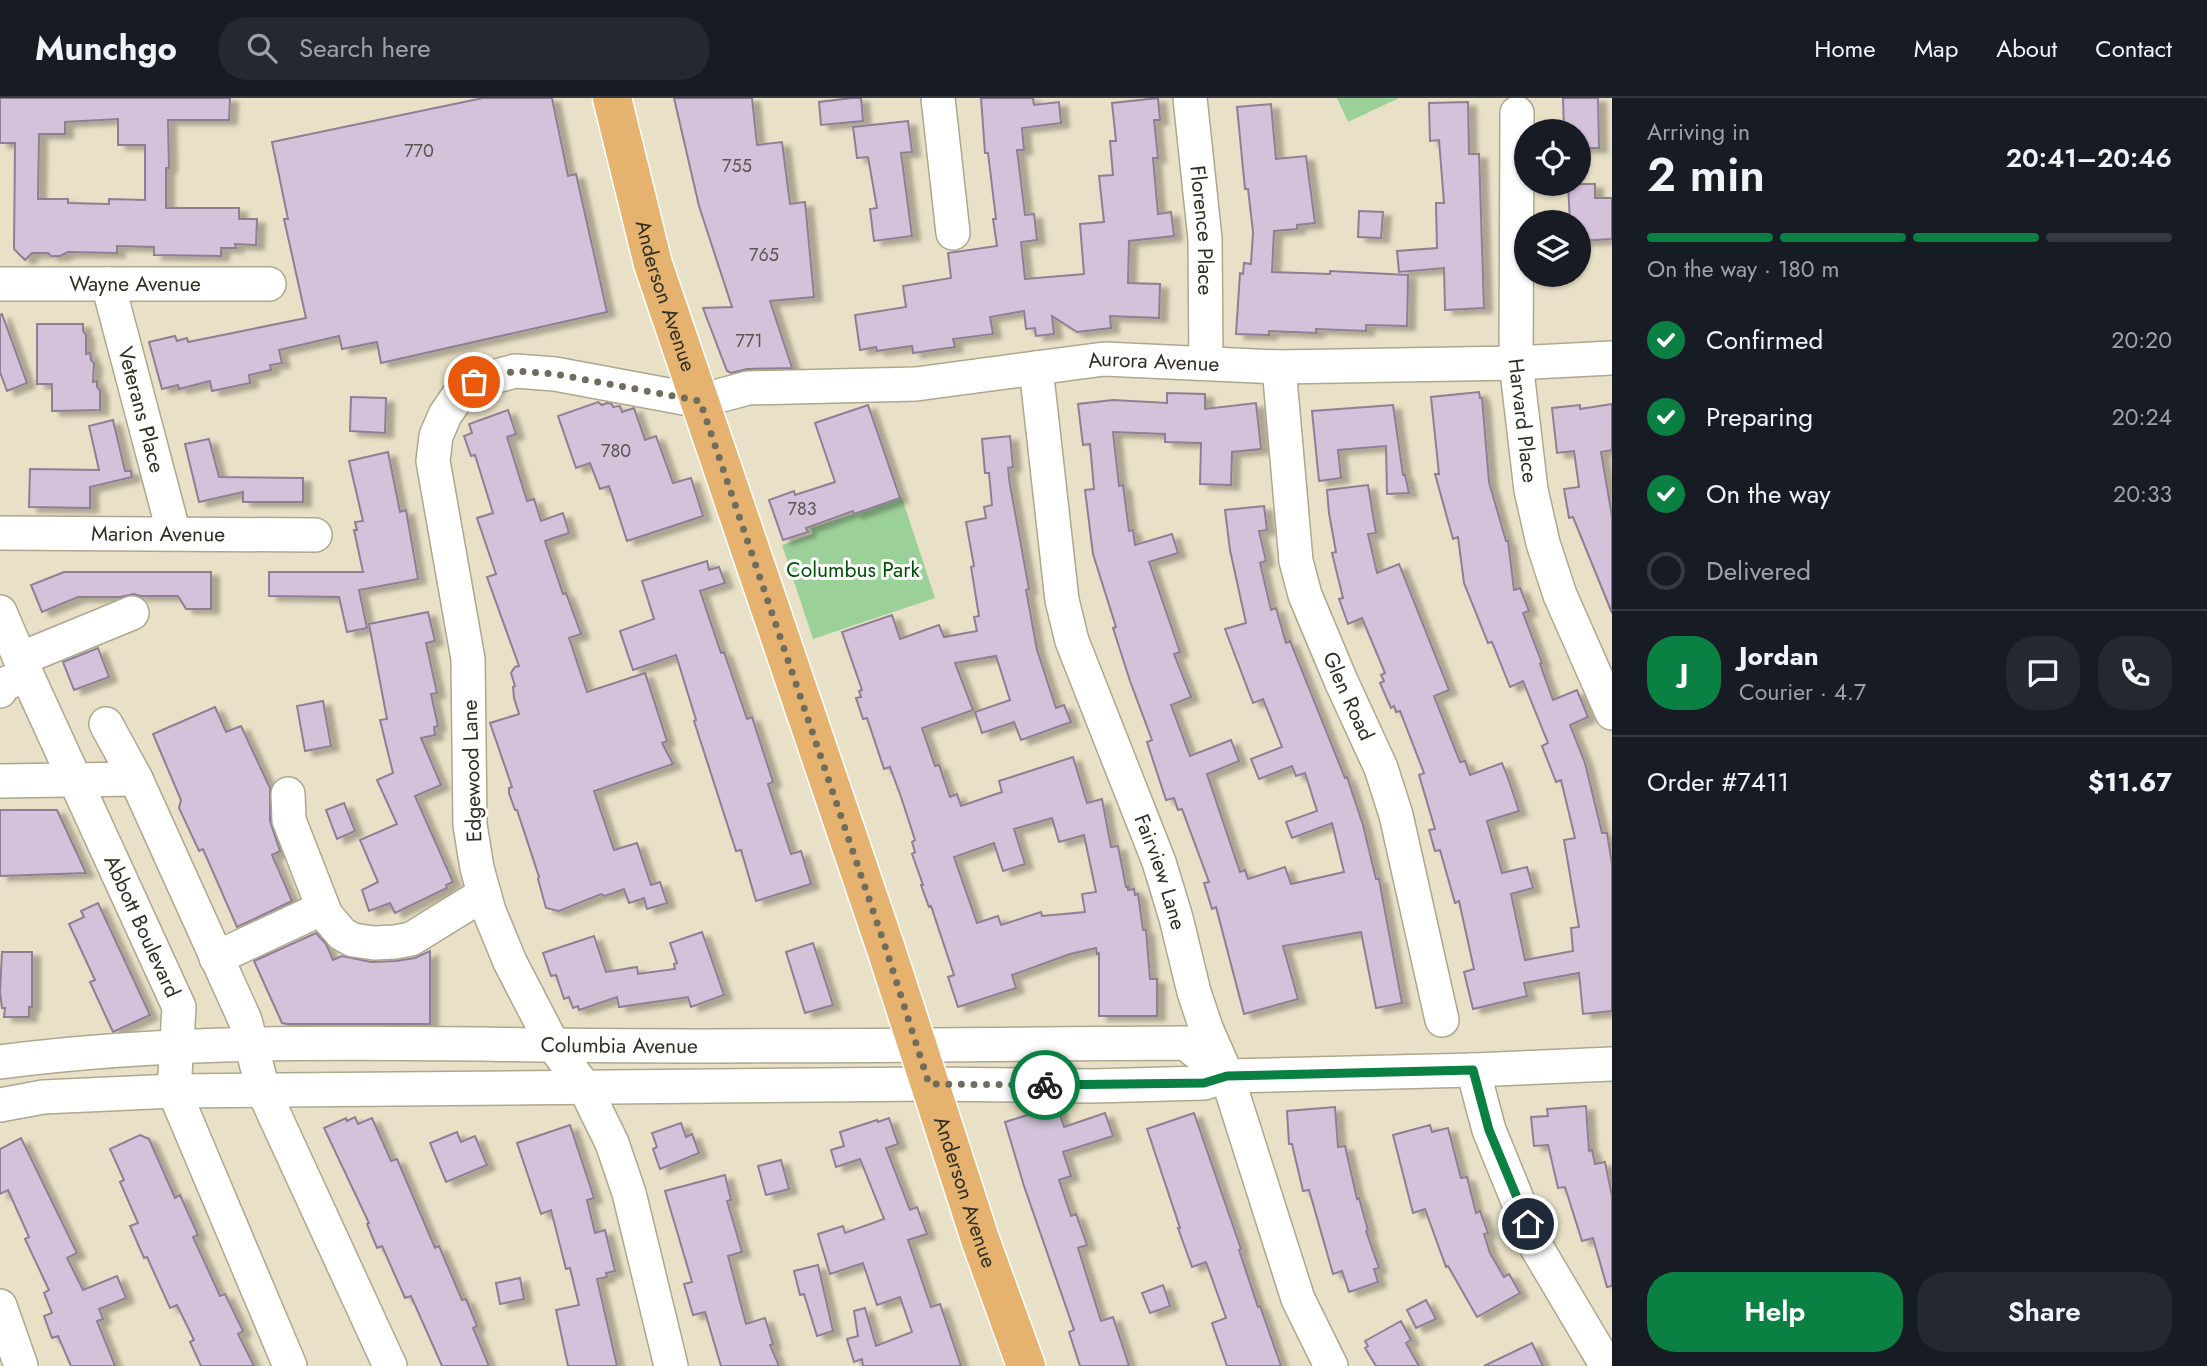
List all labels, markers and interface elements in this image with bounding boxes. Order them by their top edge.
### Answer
search box [219,17,709,80]
text: Munchgo [35,25,177,72]
icon: search [243,29,281,67]
text: Search here [299,29,431,67]
text: Home [1814,31,1876,66]
text: Map [1914,31,1958,66]
text: About [1996,31,2057,66]
text: Contact [2095,31,2172,66]
text: Arriving in [1647,115,1750,149]
map controls [1514,119,1591,287]
button: locate [1514,119,1591,196]
house number: 770 [404,138,434,164]
text: 20:41–20:46 [2006,139,2172,177]
text: 2 min [1647,142,1765,208]
house number: 755 [722,153,752,179]
street label: Florence Place [1182,164,1220,296]
button: layers [1514,210,1591,287]
street label: Anderson Avenue [628,217,704,376]
house number: 765 [749,242,779,268]
text: On the way · 180 m [1647,252,1839,286]
street label: Wayne Avenue [69,269,201,299]
icon: check [1647,321,1685,359]
text: Confirmed [1706,321,1823,359]
text: 20:20 [2111,323,2172,357]
house number: 771 [736,328,763,354]
street label: Veterans Place [110,343,172,476]
street label: Aurora Avenue [1086,344,1220,379]
pin [444,352,504,412]
street label: Harvard Place [1501,357,1545,485]
icon: bag [455,363,493,401]
icon: check [1647,398,1685,436]
text: Preparing [1706,398,1813,436]
text: 20:24 [2112,400,2172,434]
house number: 780 [601,438,631,464]
icon: check [1647,475,1685,513]
text: On the way [1706,475,1831,513]
text: 20:33 [2113,477,2172,511]
house number: 783 [787,496,817,522]
street label: Marion Avenue [91,519,225,549]
text: Delivered [1706,552,1811,590]
park label: Columbus Park [786,555,920,585]
button: chat [2006,636,2080,710]
button: phone [2098,636,2172,710]
text: Jordan [1739,637,1819,675]
street label: Glen Road [1315,647,1381,746]
text: J [1680,654,1688,692]
text: Courier · 4.7 [1739,675,1866,709]
street label: Edgewood Lane [455,699,489,843]
text: Order #7411 [1647,763,1789,801]
text: $11.67 [2088,763,2172,801]
street label: Fairview Lane [1127,810,1193,933]
street label: Abbott Boulevard [96,850,188,1003]
street label: Columbia Avenue [540,1030,698,1061]
courier [1010,1050,1080,1120]
icon: bike [1026,1066,1064,1104]
street label: Anderson Avenue [926,1112,1004,1272]
pin [1498,1194,1558,1254]
icon: home [1509,1205,1547,1243]
button: Help [1647,1272,1903,1352]
button: Share [1917,1272,2172,1352]

